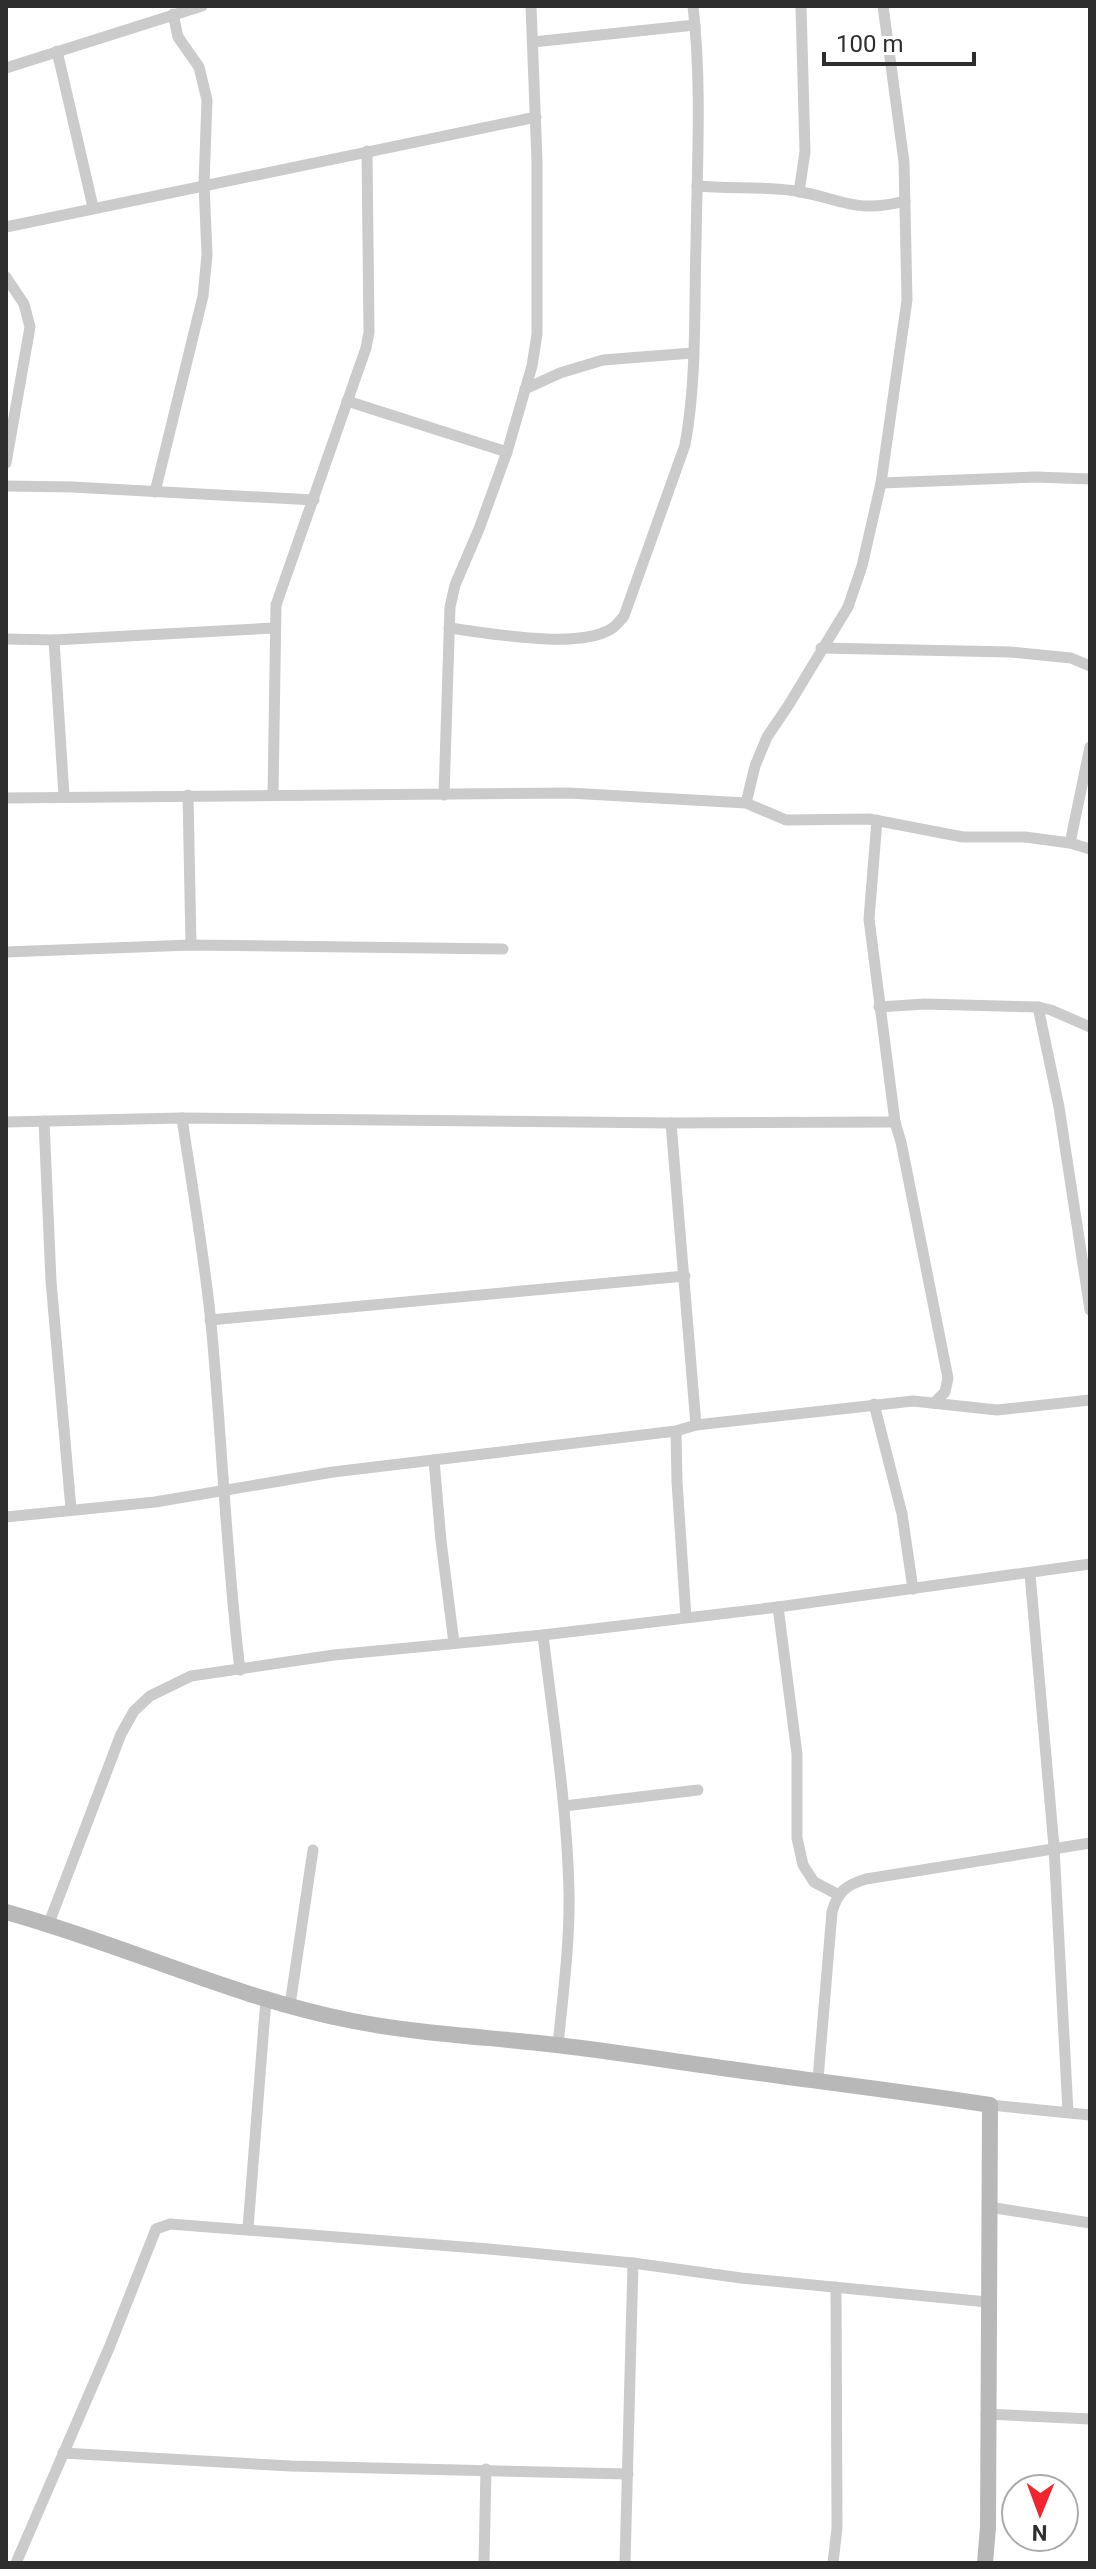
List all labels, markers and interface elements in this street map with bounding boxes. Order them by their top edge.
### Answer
scale bar [824,16,974,66]
text: 100 m [836,30,903,58]
north arrow [1000,2473,1080,2553]
text: N [1032,2520,1048,2545]

